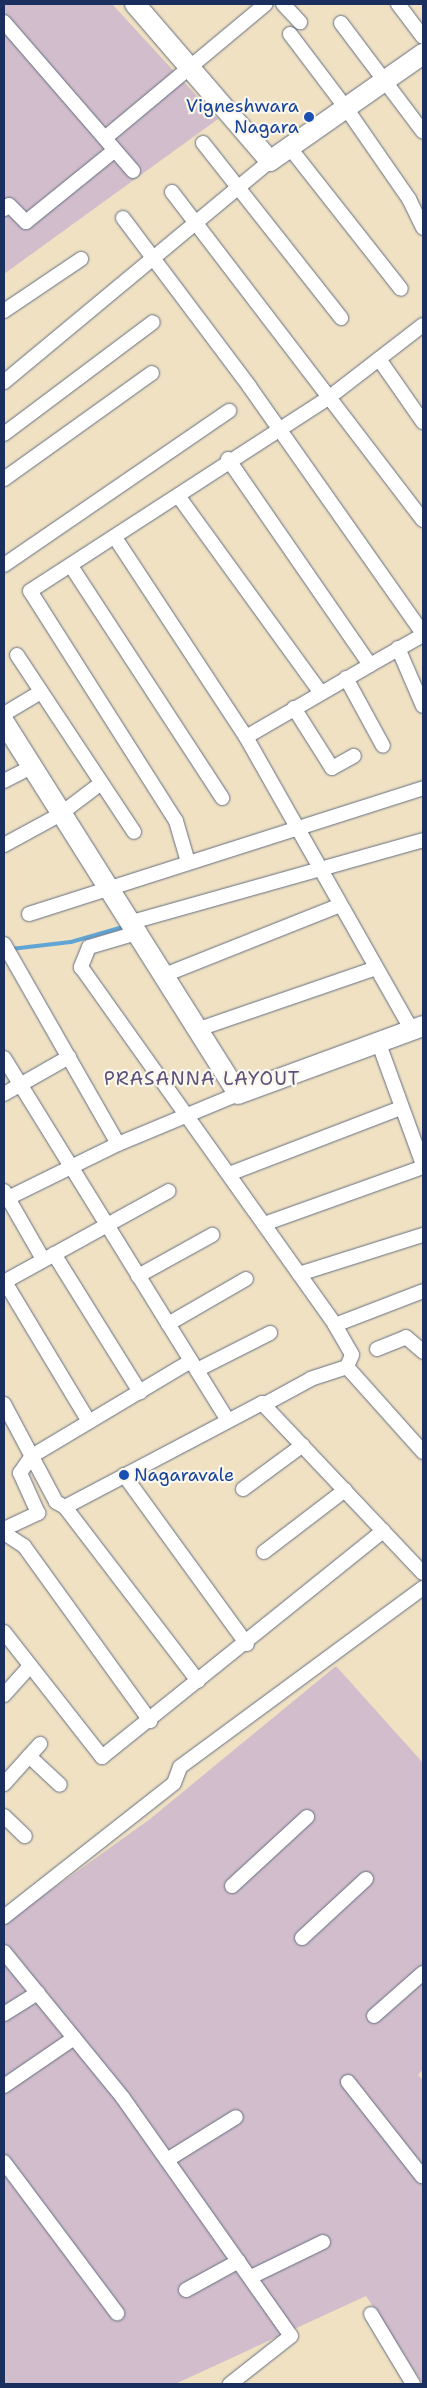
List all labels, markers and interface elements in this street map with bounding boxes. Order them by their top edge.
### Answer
place label: Vigneshwara Nagara [186,96,299,138]
marker: Vigneshwara Nagara [303,111,315,123]
district label: PRASANNA LAYOUT [102,1068,302,1090]
place label: Nagaravale [134,1464,234,1486]
marker: Nagaravale [118,1469,130,1481]

